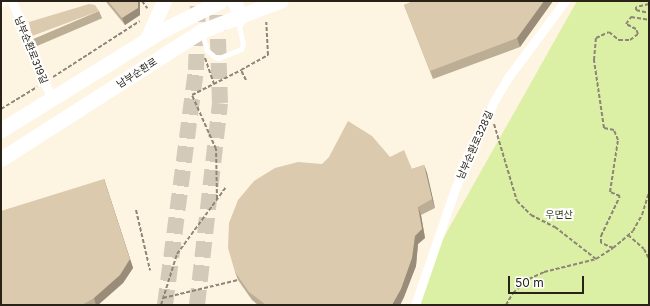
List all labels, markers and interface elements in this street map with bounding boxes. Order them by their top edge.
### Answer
street label: 남부순환로319길 [12,15,50,85]
street label: 남부순환로 [114,55,160,91]
street label: 남부순환로328길 [455,109,495,181]
park label: 우면산 [545,209,573,221]
scale bar [510,268,586,294]
text: 50 m [515,275,544,290]

